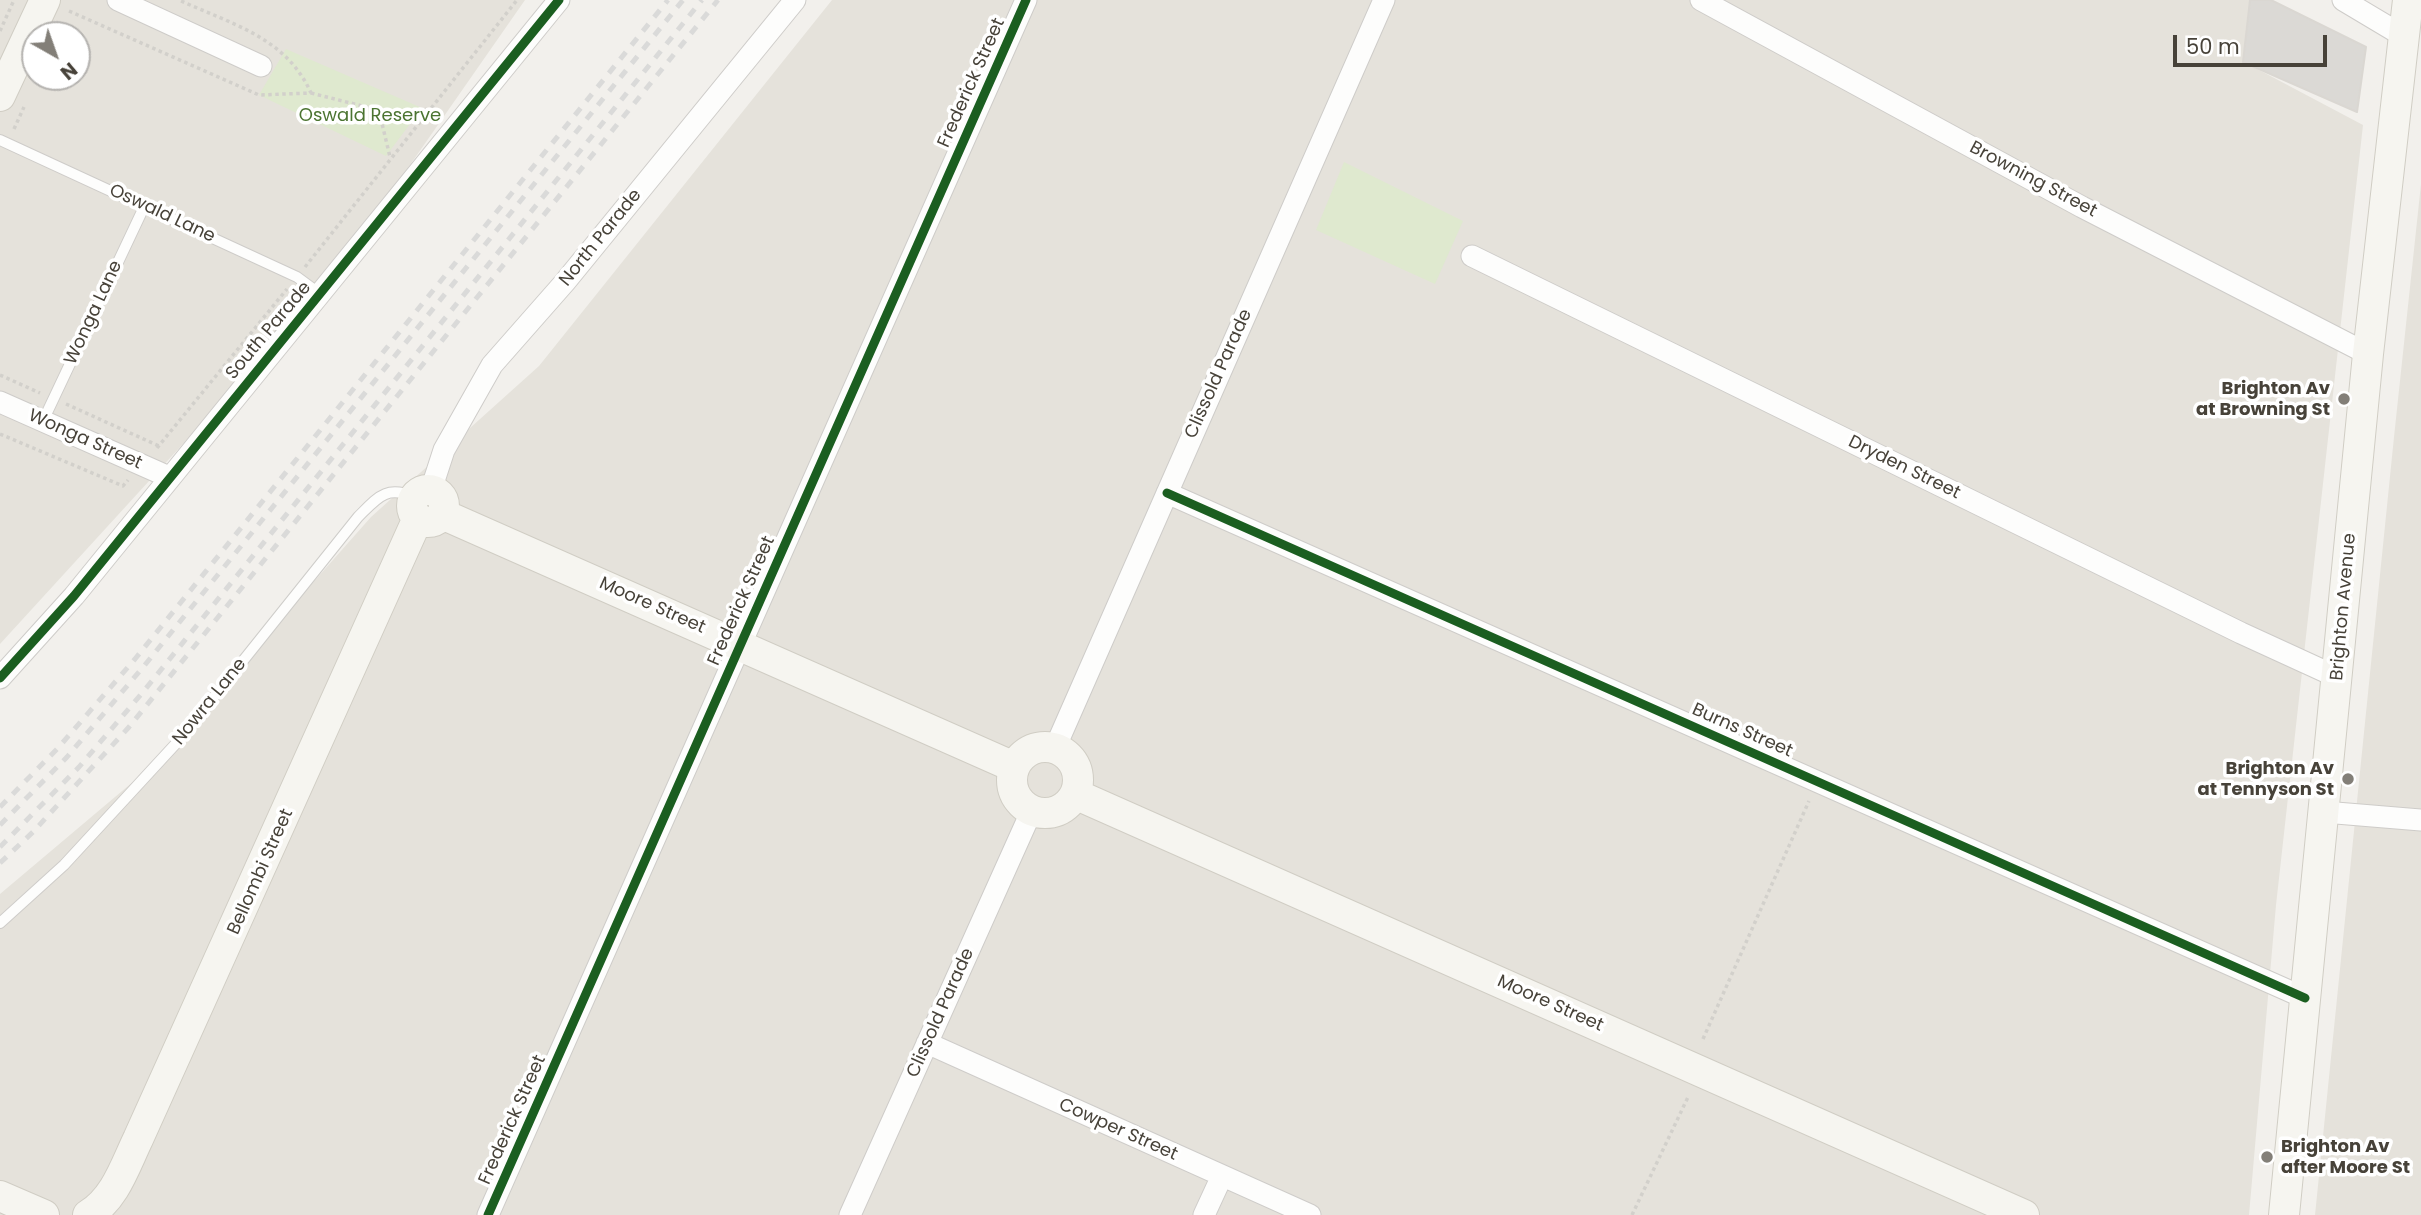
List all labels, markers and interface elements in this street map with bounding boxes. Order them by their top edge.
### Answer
street label: Frederick Street [934,15,1010,151]
north arrow [21,21,91,91]
scale bar [2176,21,2330,65]
text: 50 m [2186,32,2240,61]
text: N [54,56,83,86]
park label: Oswald Reserve [299,105,441,127]
street label: Browning Street [1966,137,2100,223]
street label: Oswald Lane [106,180,218,248]
street label: North Parade [555,185,647,291]
street label: Wonga Lane [60,258,128,368]
street label: South Parade [222,278,316,384]
street label: Clissold Parade [1181,306,1257,442]
place label: Brighton Av at Browning St [2196,378,2330,420]
marker: Brighton Av at Browning St [2336,391,2352,407]
street label: Wonga Street [25,405,145,475]
street label: Dryden Street [1844,432,1964,504]
street label: Brighton Avenue [2327,532,2361,682]
street label: Frederick Street [704,533,780,669]
street label: Moore Street [596,573,708,639]
street label: Nowra Lane [168,654,252,750]
street label: Burns Street [1688,699,1796,763]
place label: Brighton Av at Tennyson St [2197,758,2334,800]
marker: Brighton Av at Tennyson St [2340,771,2356,787]
street label: Bellombi Street [224,806,298,938]
street label: Clissold Parade [903,945,979,1081]
street label: Moore Street [1494,971,1606,1037]
street label: Frederick Street [475,1052,551,1188]
street label: Cowper Street [1055,1094,1181,1166]
place label: Brighton Av after Moore St [2281,1136,2410,1178]
marker: Brighton Av after Moore St [2259,1149,2275,1165]

